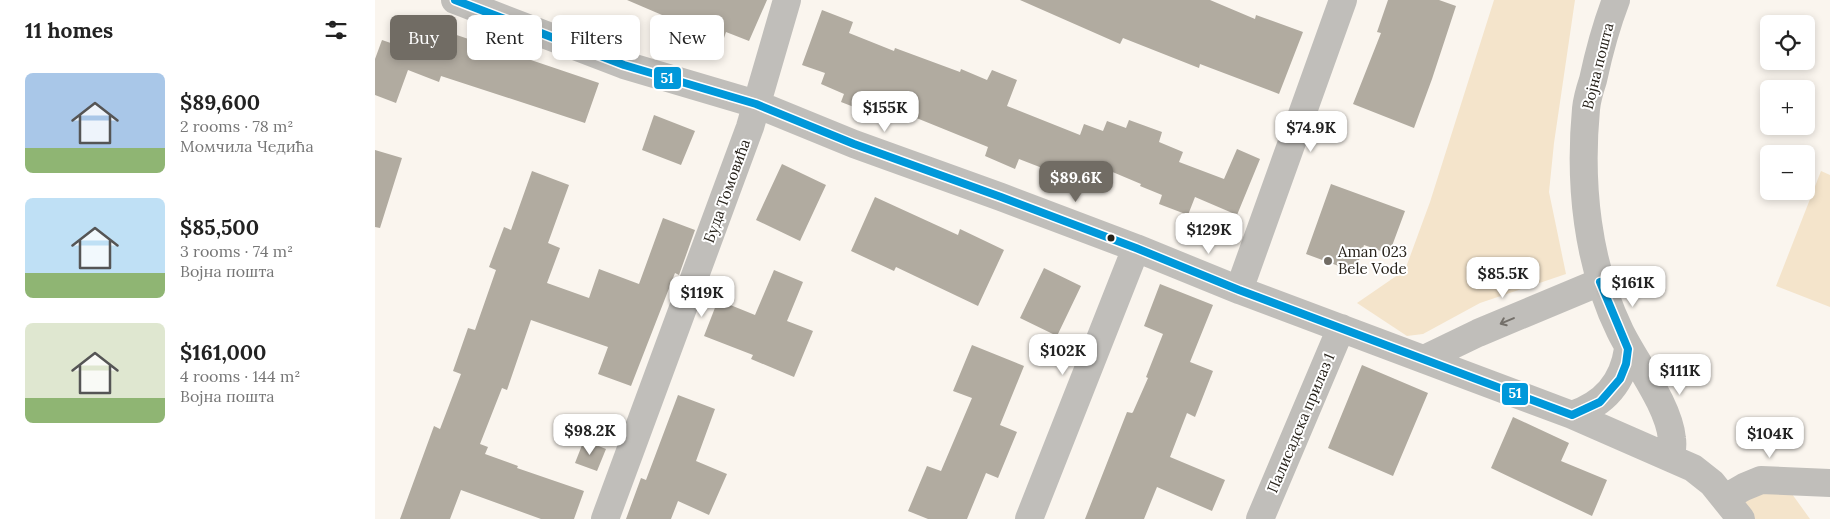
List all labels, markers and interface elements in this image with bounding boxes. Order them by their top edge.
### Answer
chip: Buy [390,15,457,60]
chip: Rent [467,15,542,60]
chip: Filters [552,15,640,60]
chip: New [650,15,724,60]
map controls [1760,15,1815,200]
button: locate [1760,15,1815,70]
icon: filters [322,16,350,44]
text: 11 homes [25,17,113,44]
street label: Војна пошта [1578,20,1618,111]
line badge: 51 [653,66,682,90]
text: 51 [660,69,674,87]
button: + [1760,80,1815,135]
text: $89,600 [180,89,260,116]
pin: $155K [850,90,920,133]
icon: home [65,93,125,153]
text: $155K [863,97,907,117]
pin: $74.9K [1270,110,1352,153]
text: 2 rooms · 78 m² [180,116,294,136]
text: $74.9K [1286,117,1336,137]
text: Момчила Чедића [180,136,314,156]
street label: Буда Томовића [699,136,754,245]
button: − [1760,145,1815,200]
pin: $89.6K [1035,160,1117,203]
text: $89.6K [1050,167,1102,187]
pin: $129K [1174,212,1244,255]
text: $85,500 [180,214,259,241]
icon: home [65,218,125,278]
text: $129K [1186,219,1232,239]
unlabelled marker [1106,233,1116,243]
text: 3 rooms · 74 m² [180,241,293,261]
place label: Aman 023 Bele Vode [1337,242,1407,278]
marker: Aman 023 Bele Vode [1322,255,1334,267]
pin: $85.5K [1462,256,1544,299]
text: Војна пошта [180,261,275,281]
text: $85.5K [1478,263,1528,283]
pin: $161K [1598,266,1668,308]
text: $161K [1612,272,1655,292]
pin: $119K [667,276,737,318]
text: $119K [680,282,724,302]
one-way arrow [1500,316,1515,326]
pin: $102K [1028,334,1098,376]
text: $161,000 [180,339,266,366]
text: $102K [1040,340,1086,360]
icon: home [65,343,125,403]
street label: Палисадска прилаз 1 [1262,350,1339,496]
pin: $111K [1645,354,1715,396]
text: $111K [1660,360,1700,380]
text: 4 rooms · 144 m² [180,366,300,386]
line badge: 51 [1501,382,1529,406]
text: 51 [1508,384,1522,402]
text: Војна пошта [180,386,275,406]
pin: $98.2K [549,414,631,456]
pin: $104K [1735,416,1805,459]
text: $98.2K [564,420,616,440]
text: $104K [1747,423,1793,443]

